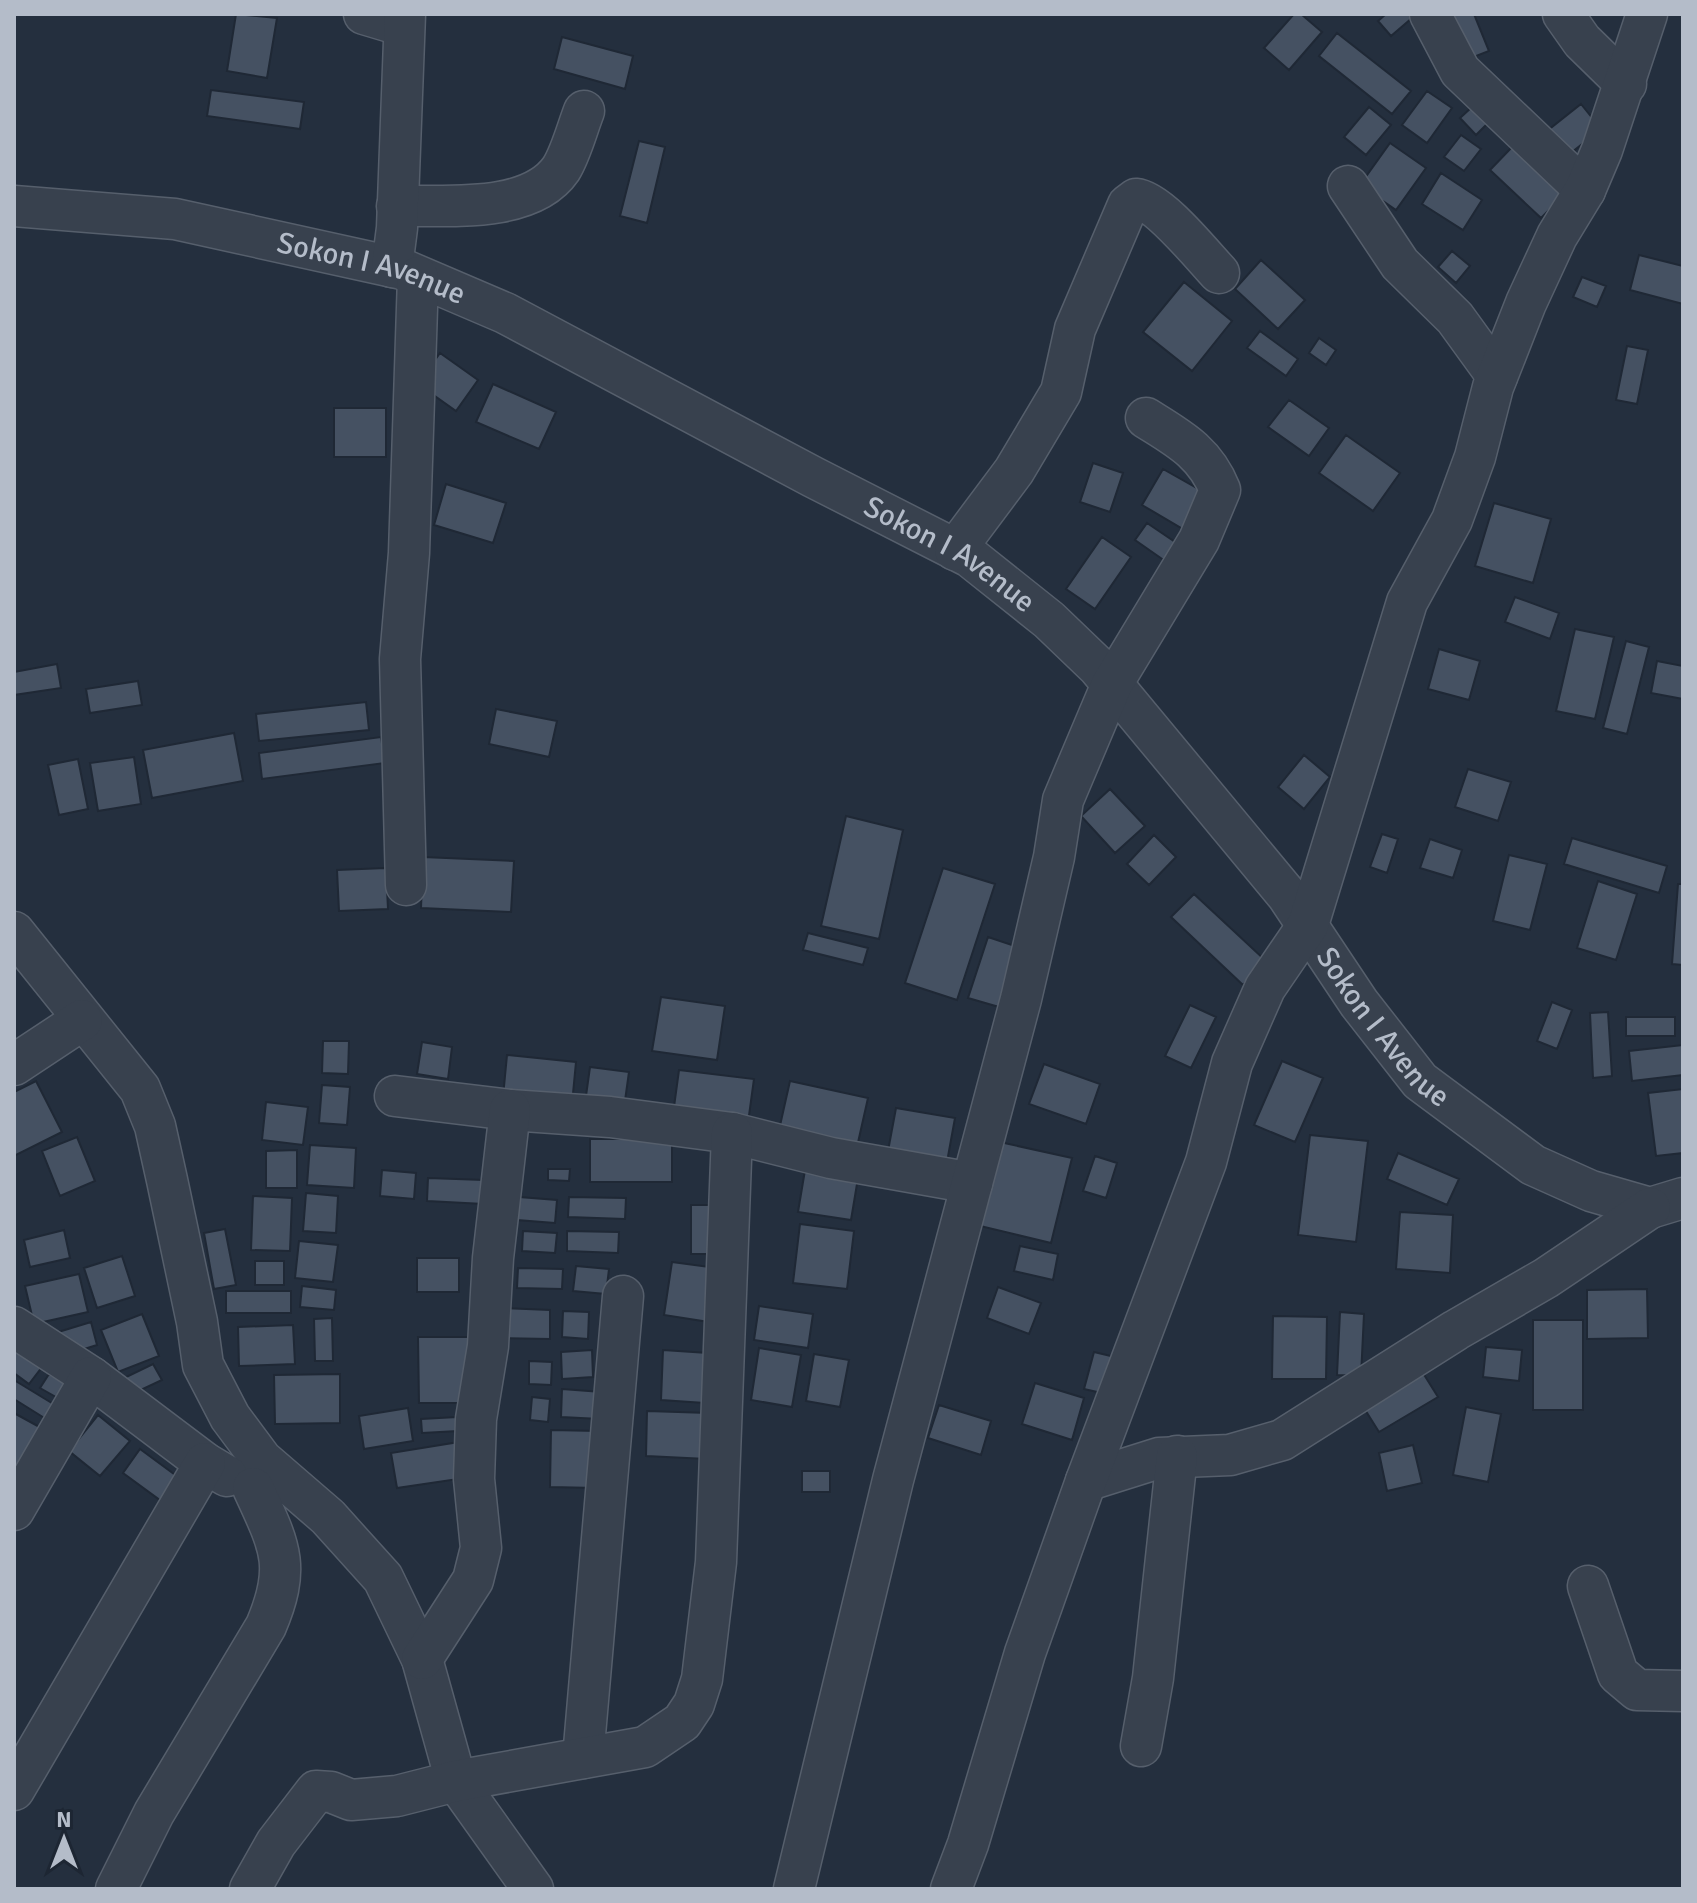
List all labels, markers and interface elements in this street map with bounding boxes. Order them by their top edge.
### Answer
street label: Sokon I Avenue [274,224,471,313]
street label: Sokon I Avenue [858,488,1042,621]
street label: Sokon I Avenue [1308,940,1457,1116]
north arrow [24,1799,104,1879]
text: N [56,1806,72,1833]

